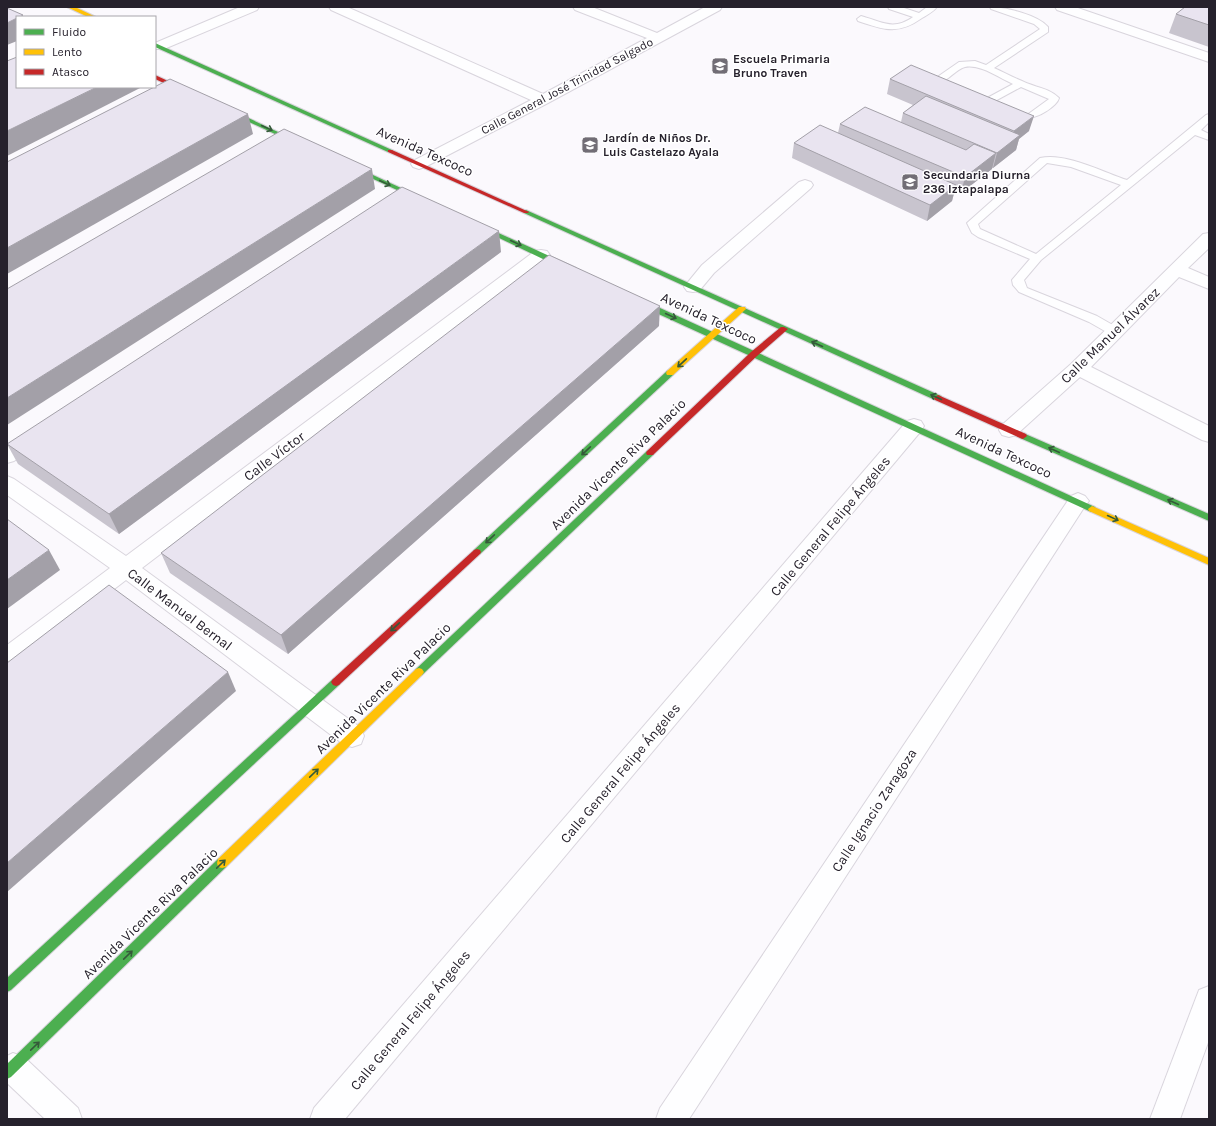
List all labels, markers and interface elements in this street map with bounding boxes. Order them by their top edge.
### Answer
legend [16,16,156,88]
text: Fluido [52,25,86,39]
street label: Calle General José Trinidad Salgado [479,35,655,137]
text: Lento [52,45,82,59]
place label: Escuela Primaria Bruno Traven [733,52,830,80]
school or university icon: Escuela Primaria Bruno Traven [710,56,730,76]
text: Atasco [52,65,89,79]
street label: Avenida Texcoco [374,123,476,180]
one-way arrow [260,125,272,132]
place label: Jardín de Niños Dr. Luis Castelazo Ayala [603,131,719,159]
school or university icon: Jardín de Niños Dr. Luis Castelazo Ayala [580,135,600,155]
place label: Secundaria Diurna 236 Iztapalapa [923,168,1030,196]
school or university icon: Secundaria Diurna 236 Iztapalapa [900,172,920,192]
one-way arrow [378,180,390,187]
one-way arrow [509,240,521,247]
street label: Calle Manuel Álvarez [1057,283,1163,387]
street label: Avenida Texcoco [658,289,759,348]
one-way arrow [665,313,677,320]
one-way arrow [811,340,823,347]
one-way arrow [676,358,687,367]
one-way arrow [930,393,942,400]
street label: Avenida Vicente Riva Palacio [547,395,690,534]
street label: Avenida Texcoco [953,423,1054,482]
street label: Calle Víctor [240,427,309,485]
one-way arrow [581,446,591,455]
one-way arrow [1049,446,1061,453]
street label: Calle General Felipe Ángeles [766,452,894,600]
one-way arrow [1168,498,1180,505]
one-way arrow [1107,515,1119,522]
one-way arrow [486,534,496,543]
street label: Calle Manuel Bernal [124,565,235,654]
street label: Avenida Vicente Riva Palacio [312,619,455,758]
one-way arrow [390,622,400,632]
street label: Calle General Felipe Ángeles [556,699,684,847]
street label: Calle Ignacio Zaragoza [828,745,921,875]
one-way arrow [309,768,319,778]
street label: Avenida Vicente Riva Palacio [79,844,222,983]
one-way arrow [216,859,226,869]
street label: Calle General Felipe Ángeles [346,946,474,1094]
one-way arrow [123,950,133,960]
one-way arrow [30,1041,40,1051]

